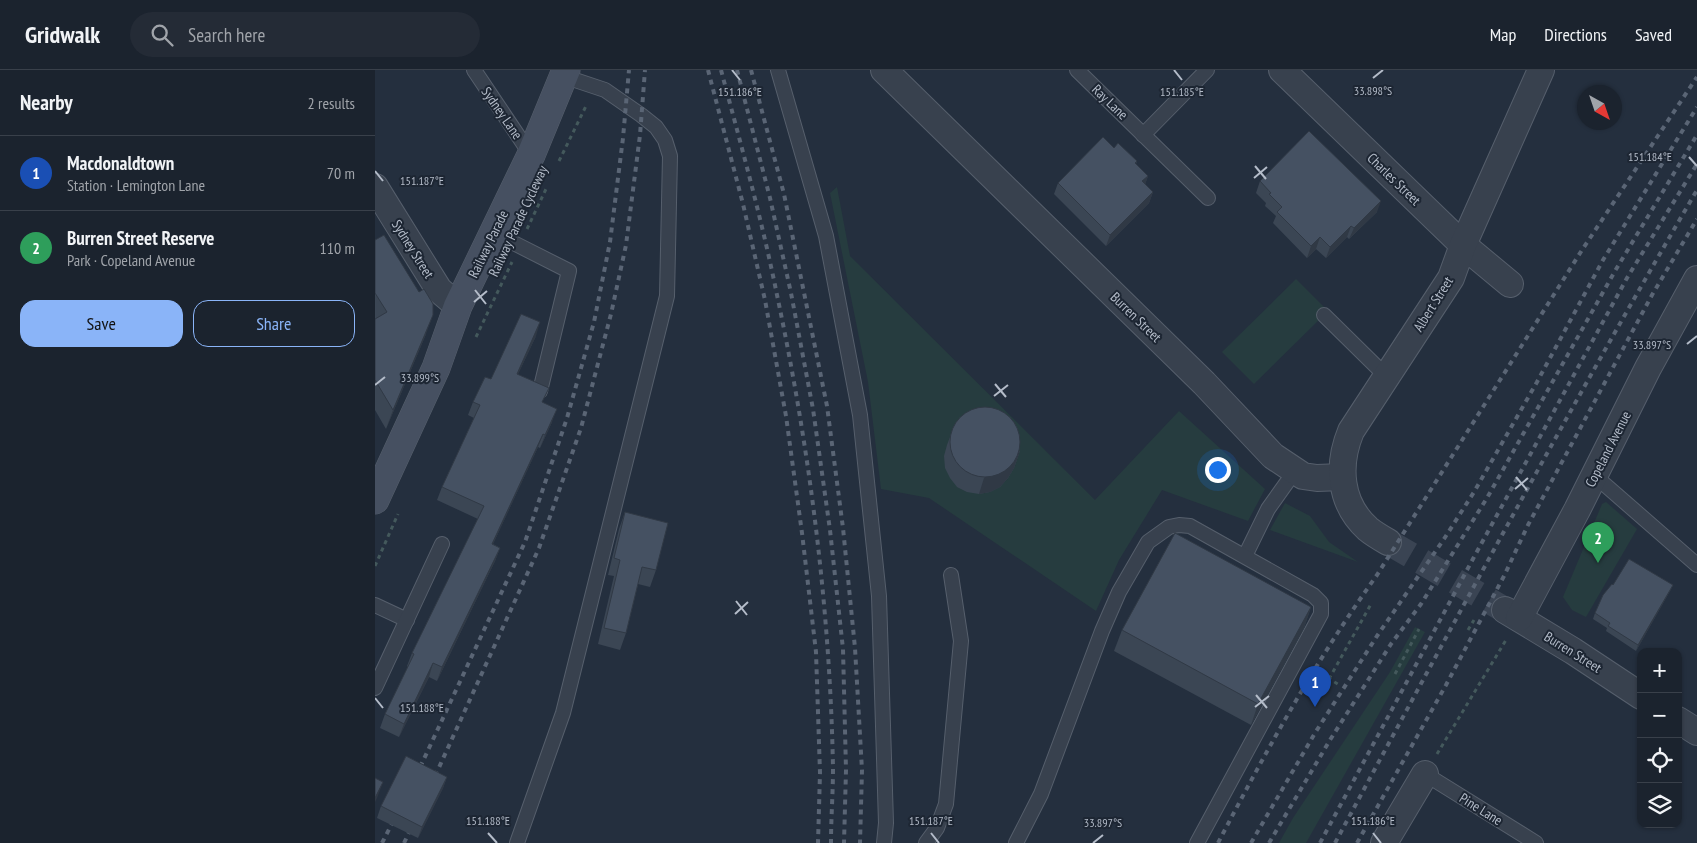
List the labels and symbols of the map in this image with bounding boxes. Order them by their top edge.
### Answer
street label: Ray Lane [1088,80,1132,124]
street label: Sydney Lane [477,83,527,143]
text: 33.898°S [1354,83,1392,98]
text: 151.186°E [718,84,762,99]
text: 151.185°E [1160,84,1204,99]
north arrow [1577,85,1622,130]
street label: Charles Street [1363,149,1425,209]
text: 151.184°E [1628,149,1672,164]
street label: Railway Parade Cycleway [485,163,551,279]
text: 151.187°E [400,173,444,188]
street label: Railway Parade [464,207,512,281]
street label: Sydney Street [388,216,438,282]
street label: Albert Street [1409,273,1457,335]
street label: Burren Street [1107,288,1165,346]
text: 33.897°S [1633,337,1671,352]
text: 33.899°S [401,370,439,385]
street label: Copeland Avenue [1581,408,1635,490]
your location [1205,457,1231,483]
pin: 2 [1582,522,1614,563]
street label: Burren Street [1541,627,1605,677]
pin: 1 [1299,666,1331,707]
text: 151.188°E [400,700,444,715]
street label: Pine Lane [1456,789,1506,829]
text: 151.188°E [466,813,510,828]
text: 151.187°E [909,813,953,828]
text: 151.186°E [1351,813,1395,828]
text: 33.897°S [1084,815,1122,830]

